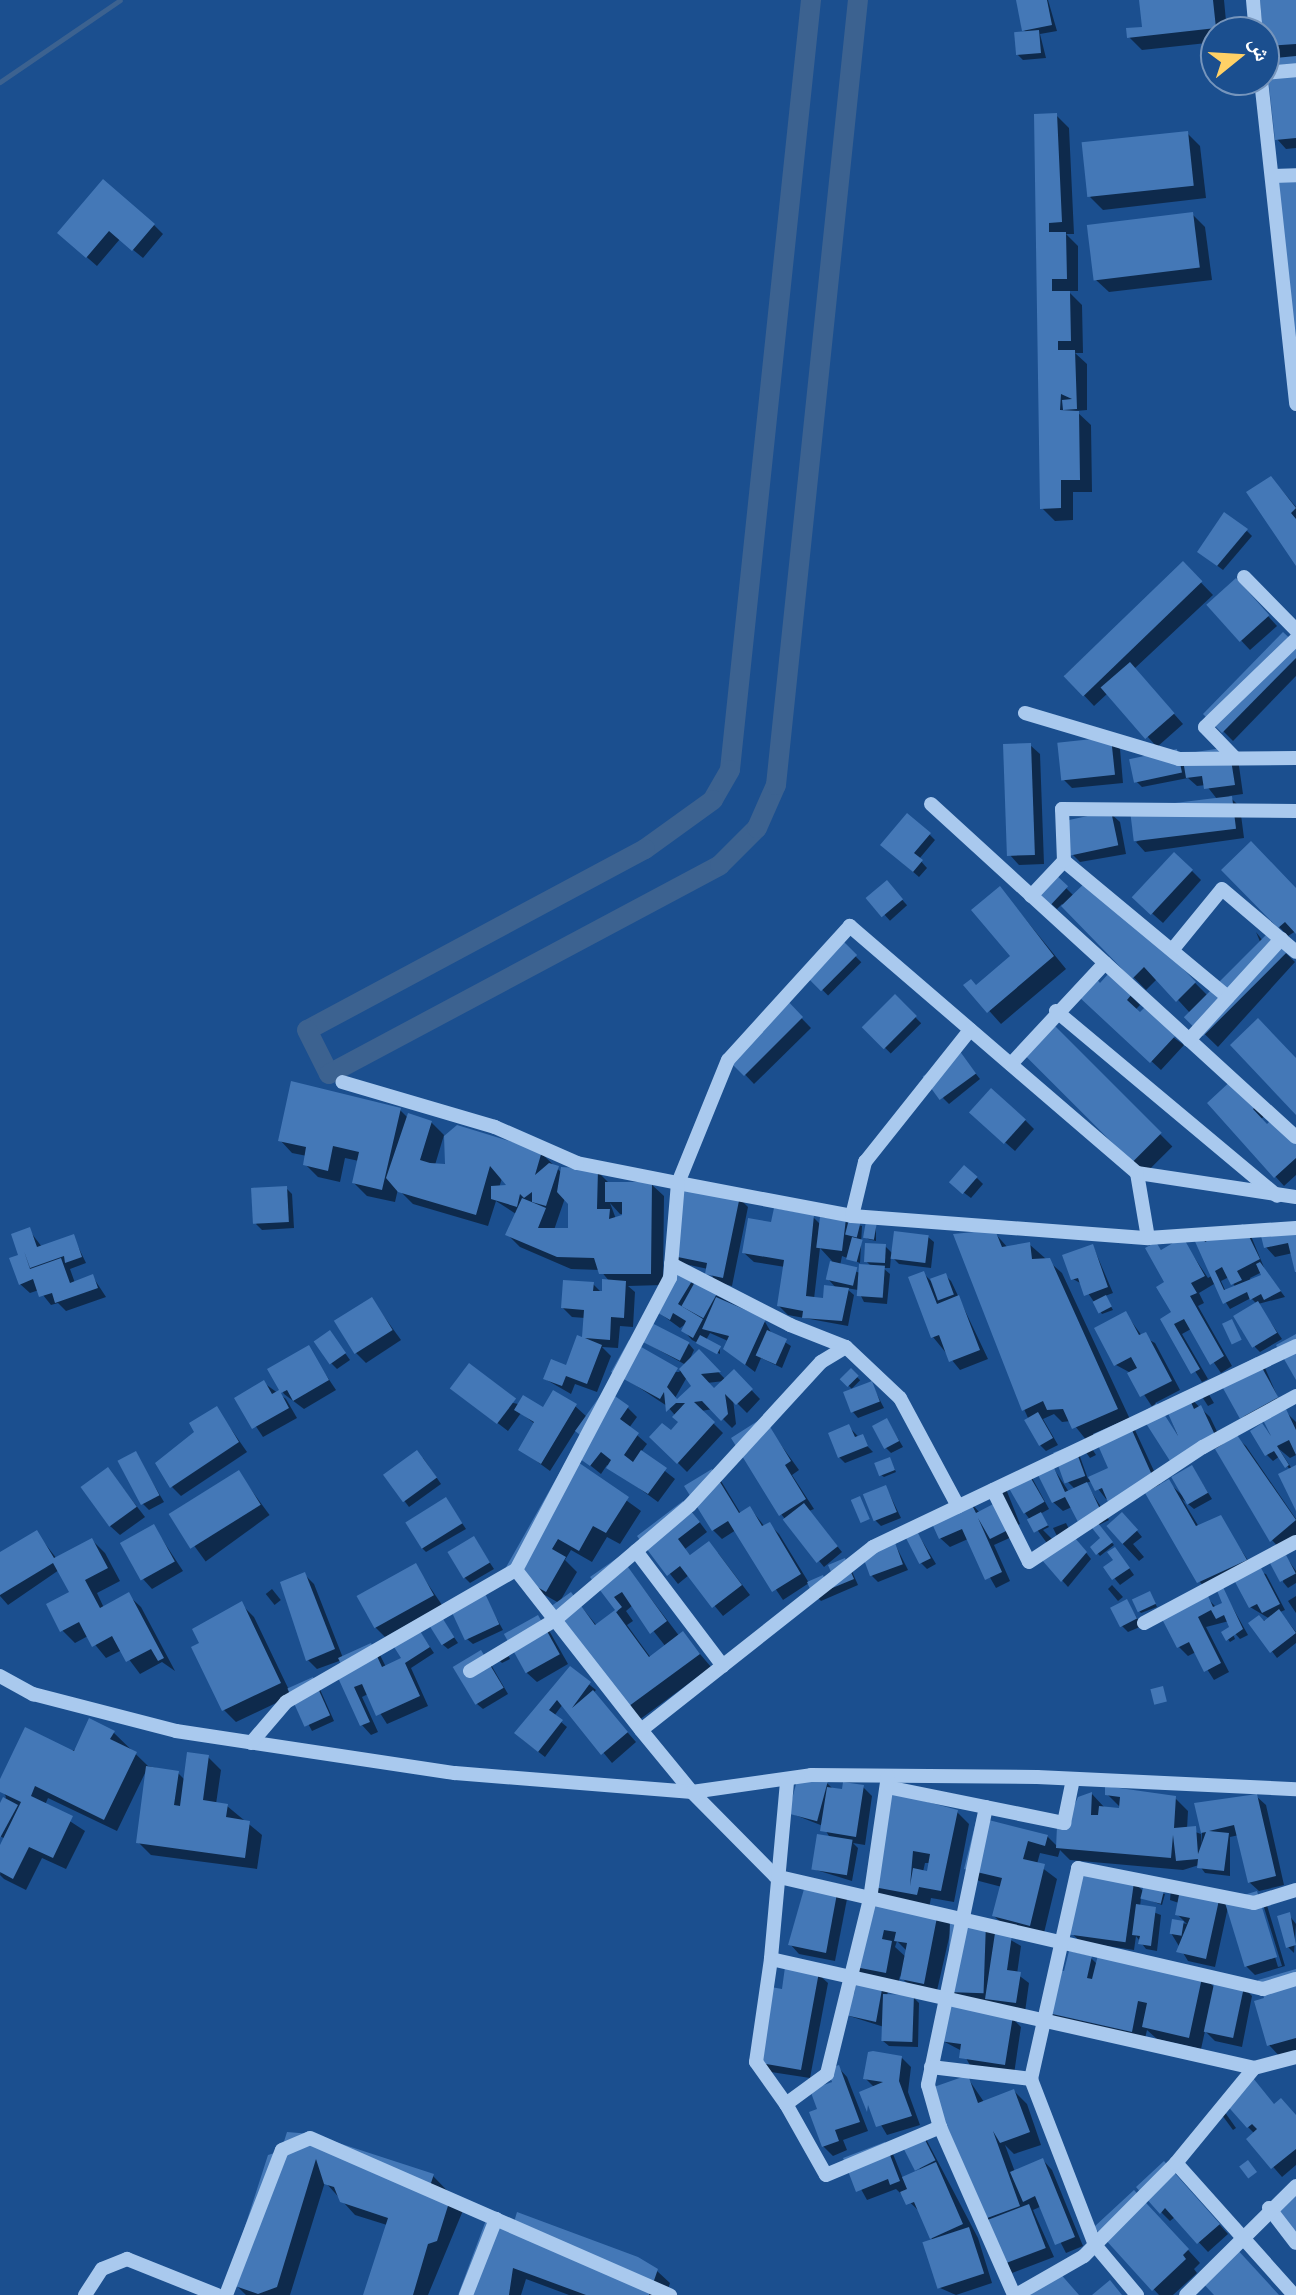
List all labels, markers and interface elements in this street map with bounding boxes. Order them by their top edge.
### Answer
north arrow [1200,16,1280,96]
text: ش [1245,34,1277,64]

